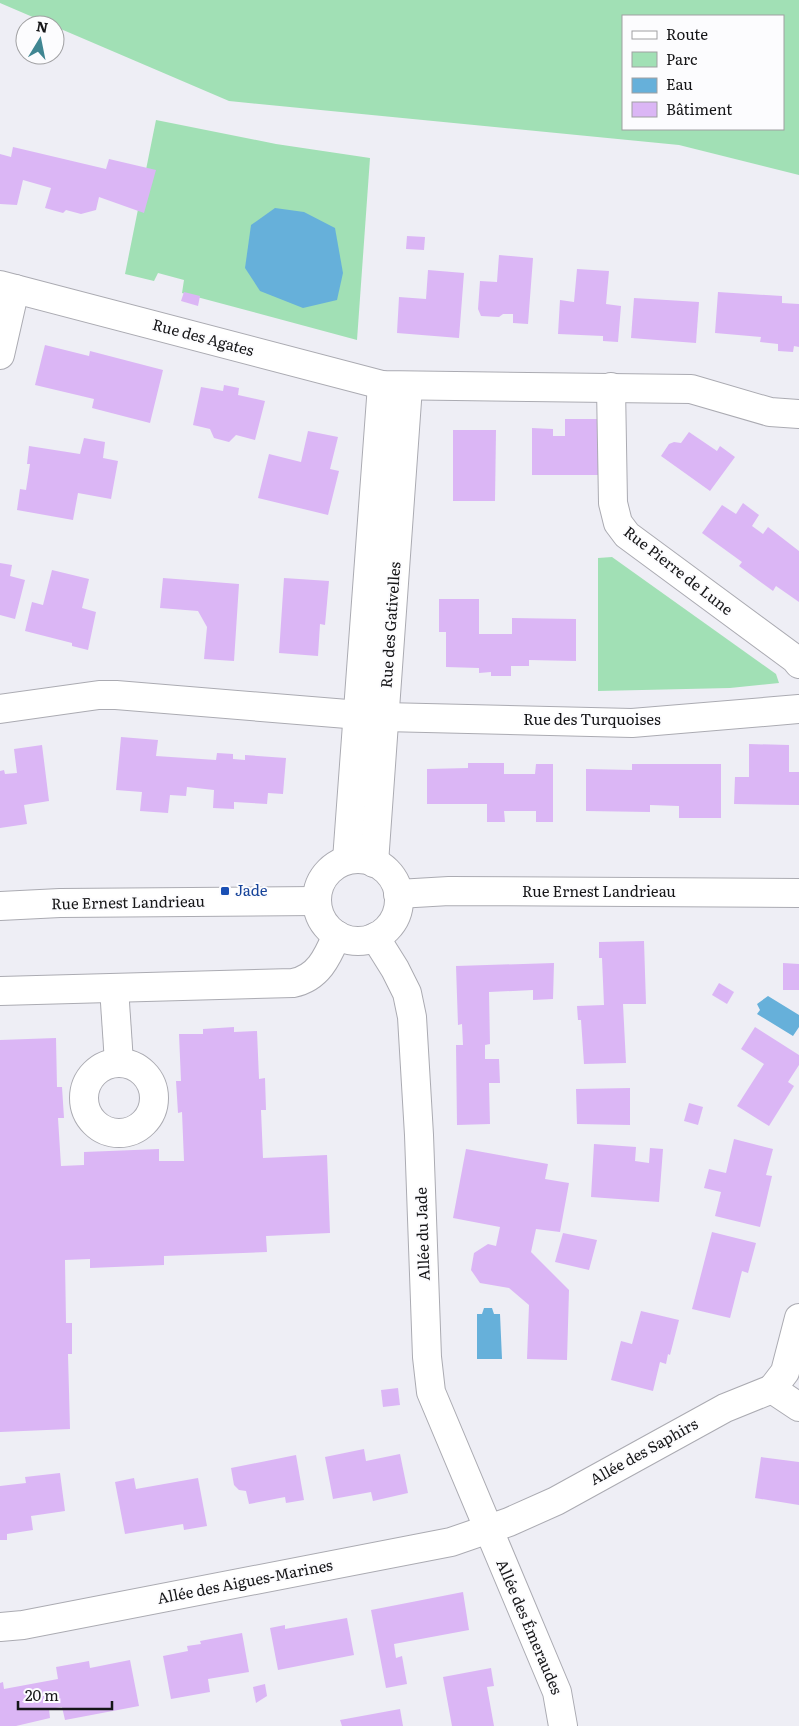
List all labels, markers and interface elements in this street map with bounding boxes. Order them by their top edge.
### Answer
north arrow [15,15,65,65]
text: N [35,15,50,37]
legend [622,15,784,130]
text: Route [666,22,708,45]
text: Parc [666,47,698,70]
text: Eau [666,72,693,95]
text: Bâtiment [666,97,732,120]
street label: Rue des Agates [150,312,257,361]
street label: Rue Pierre de Lune [619,520,739,620]
street label: Rue des Gativelles [374,561,405,689]
street label: Rue des Turquoises [523,707,661,730]
place label: Jade [235,878,268,901]
street label: Rue Ernest Landrieau [522,879,676,902]
marker: Jade [219,885,231,897]
street label: Rue Ernest Landrieau [51,889,206,914]
street label: Allée du Jade [408,1187,435,1281]
street label: Allée des Saphirs [585,1411,702,1490]
street label: Allée des Aigues-Marines [155,1552,335,1609]
street label: Allée des Émeraudes [491,1555,569,1698]
scale bar [18,1678,111,1710]
text: 20 m [25,1683,59,1706]

